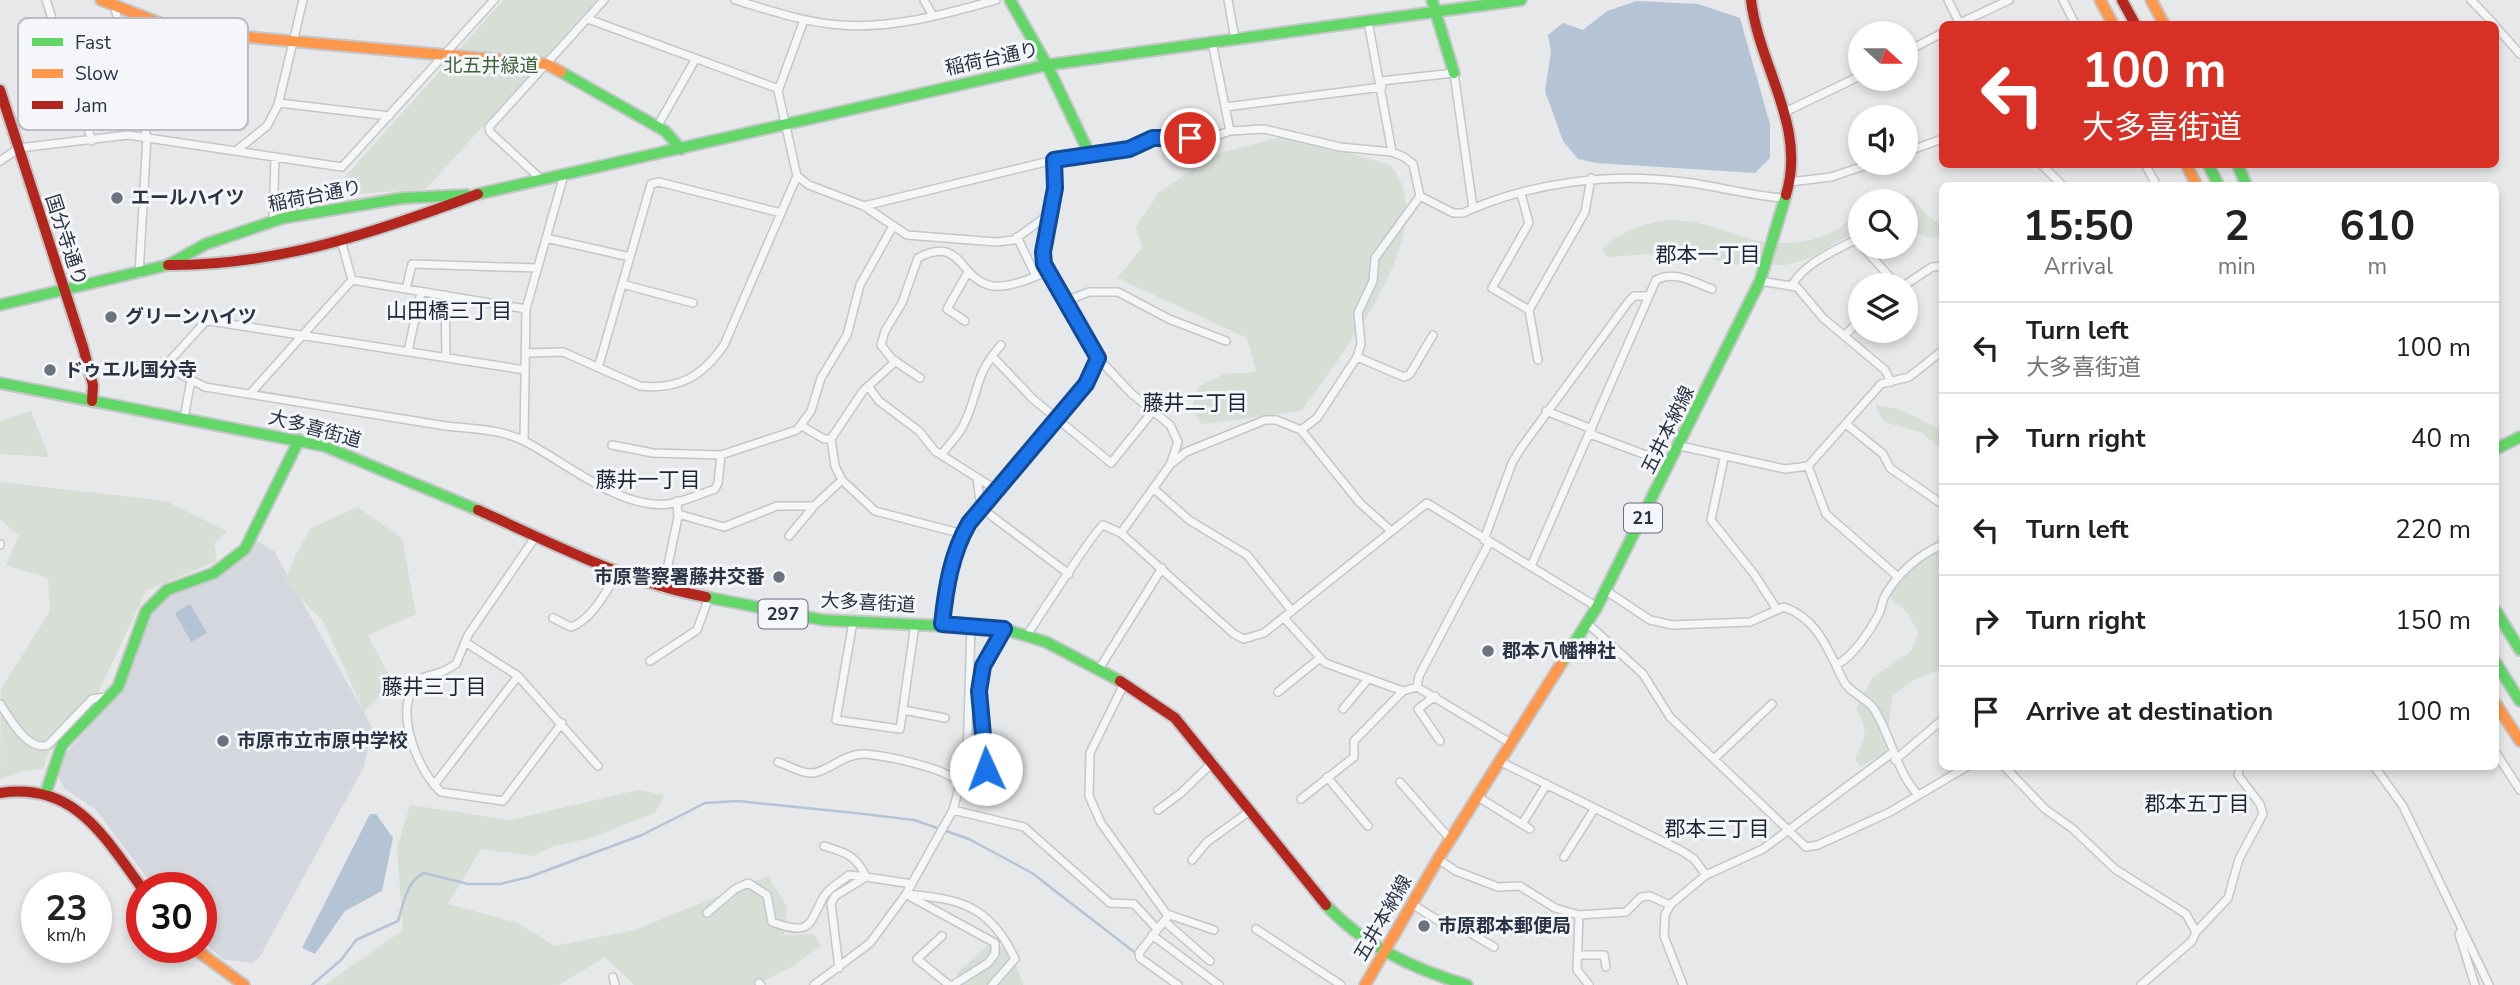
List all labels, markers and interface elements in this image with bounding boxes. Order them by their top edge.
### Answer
legend [18,18,248,130]
north arrow [1848,21,1918,91]
map controls [1848,21,1918,343]
text: Fast [75,30,111,56]
street label: 稲荷台通り [943,36,1041,82]
text: 100 m [2082,37,2226,104]
icon: left [1967,49,2058,140]
park label: 北五井緑道 [443,53,539,79]
text: Slow [75,61,119,87]
text: Jam [74,93,108,119]
button: sound [1848,105,1918,175]
text: 大多喜街道 [2082,106,2242,149]
pin [1160,108,1220,168]
icon: arrive [1171,119,1209,157]
street label: 稲荷台通り [266,174,364,218]
place label: エールハイツ [131,185,245,211]
button: search [1848,189,1918,259]
marker: エールハイツ [109,190,125,206]
street label: 国分寺通り [39,191,93,289]
text: 15:50 [2023,198,2134,255]
text: 2 [2224,198,2249,255]
text: 610 [2340,198,2415,255]
district label: 郡本一丁目 [1656,241,1761,269]
text: Arrival [2044,251,2113,282]
text: min [2218,251,2256,282]
text: m [2368,251,2387,282]
button: layers [1848,273,1918,343]
district label: 山田橋三丁目 [386,297,512,325]
place label: グリーンハイツ [125,304,257,330]
marker: グリーンハイツ [103,309,119,325]
text: Turn left [2026,313,2129,348]
icon: left [1967,329,2005,367]
text: 100 m [2395,330,2471,365]
text: 大多喜街道 [2026,352,2141,383]
place label: ドゥエル国分寺 [64,357,197,383]
marker: ドゥエル国分寺 [42,362,58,378]
street label: 五井本納線 [1635,382,1701,478]
district label: 藤井二丁目 [1143,389,1248,417]
street label: 大多喜街道 [266,404,364,454]
icon: right [1967,420,2005,458]
text: Turn right [2026,421,2145,456]
text: 40 m [2411,421,2471,456]
district label: 藤井一丁目 [596,466,701,494]
road number: 21 [1624,504,1662,532]
icon: left [1967,511,2005,549]
text: Turn left [2026,512,2129,547]
text: 220 m [2395,512,2471,547]
place label: 市原警察署藤井交番 [594,564,765,590]
marker: 市原警察署藤井交番 [771,569,787,585]
street label: 大多喜街道 [820,588,916,618]
road number: 297 [758,600,808,628]
icon: right [1967,602,2005,640]
text: Turn right [2026,603,2145,638]
text: 150 m [2395,603,2471,638]
place label: 郡本八幡神社 [1502,638,1616,664]
marker: 郡本八幡神社 [1480,643,1496,659]
district label: 藤井三丁目 [382,673,487,701]
icon: arrive [1967,693,2005,731]
text: Arrive at destination [2026,694,2273,729]
text: 100 m [2395,694,2471,729]
place label: 市原市立市原中学校 [237,728,408,754]
position arrow [949,732,1023,806]
marker: 市原市立市原中学校 [215,733,231,749]
district label: 郡本五丁目 [2145,790,2250,818]
district label: 郡本三丁目 [1665,815,1770,843]
street label: 五井本納線 [1348,870,1418,966]
speed limit sign: 30 [126,872,217,963]
text: 23 [45,885,88,932]
place label: 市原郡本郵便局 [1438,913,1571,939]
marker: 市原郡本郵便局 [1416,918,1432,934]
text: km/h [47,923,86,947]

